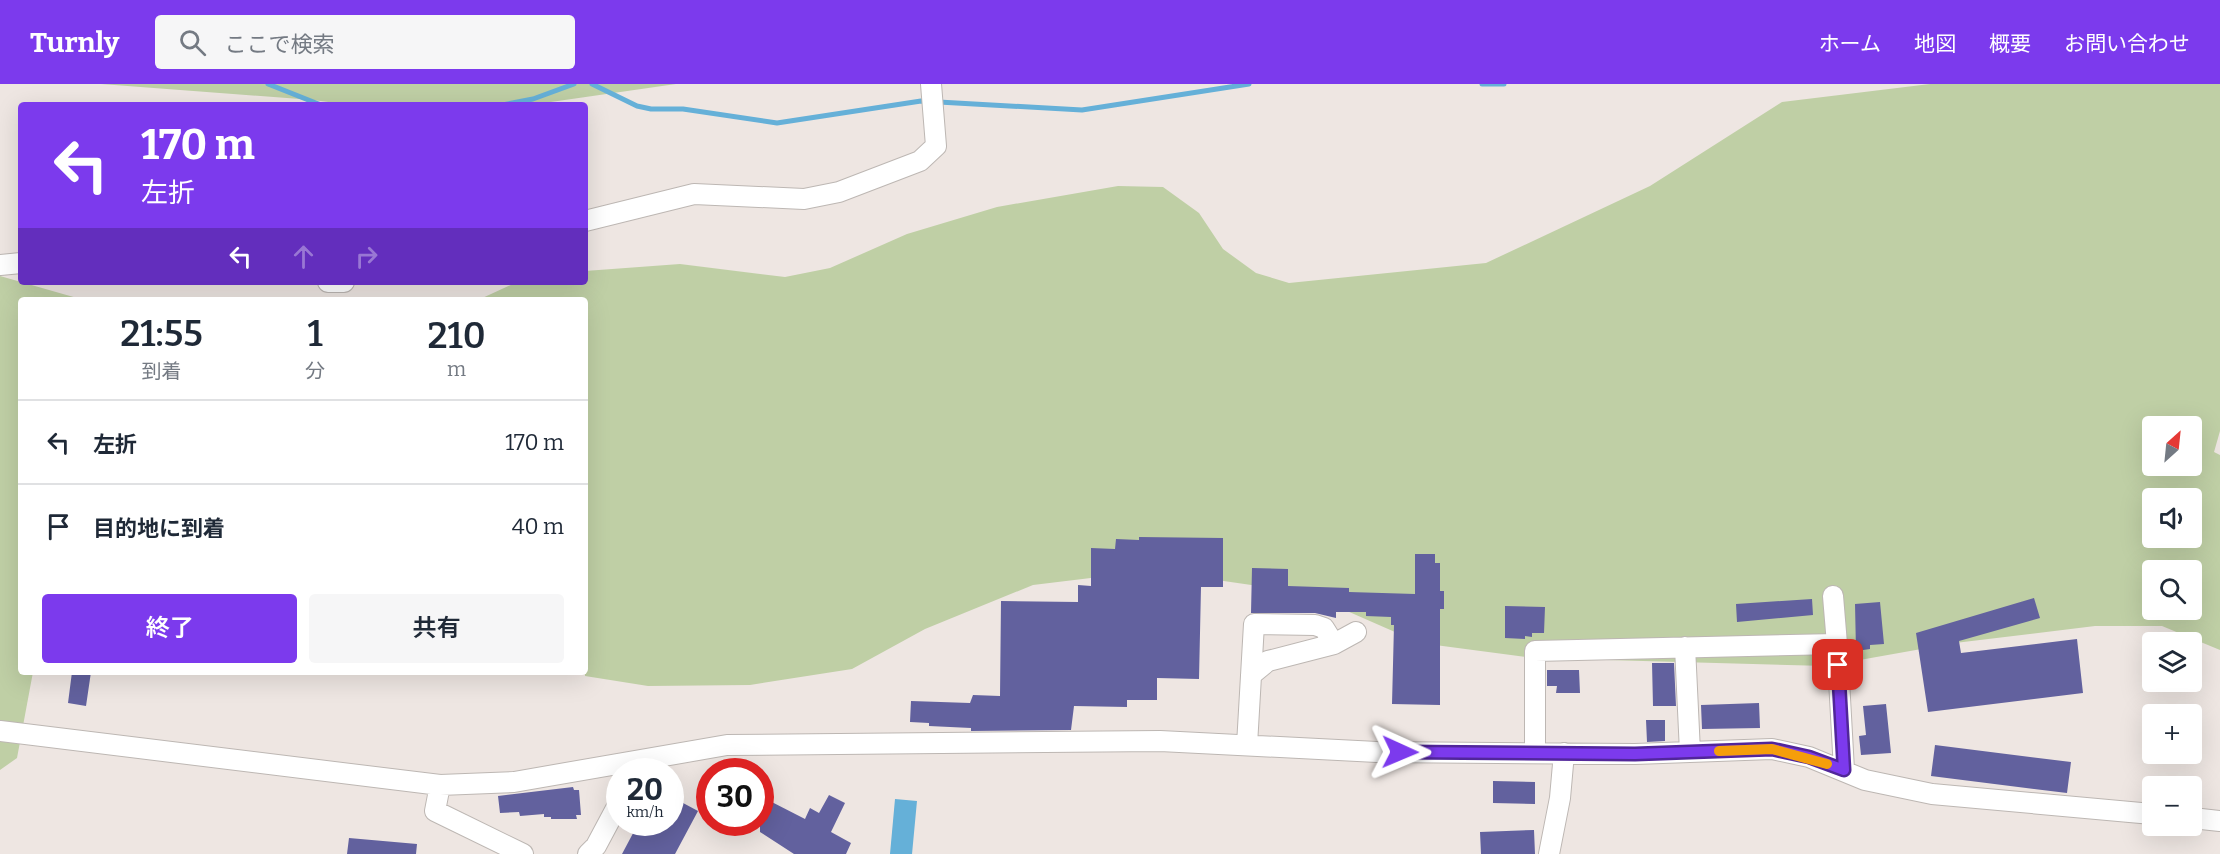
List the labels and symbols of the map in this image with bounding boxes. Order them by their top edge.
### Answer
north arrow [2142,416,2202,476]
pin [1812,639,1863,690]
position arrow [1368,720,1432,784]
speed limit sign: 30 [696,758,774,836]

